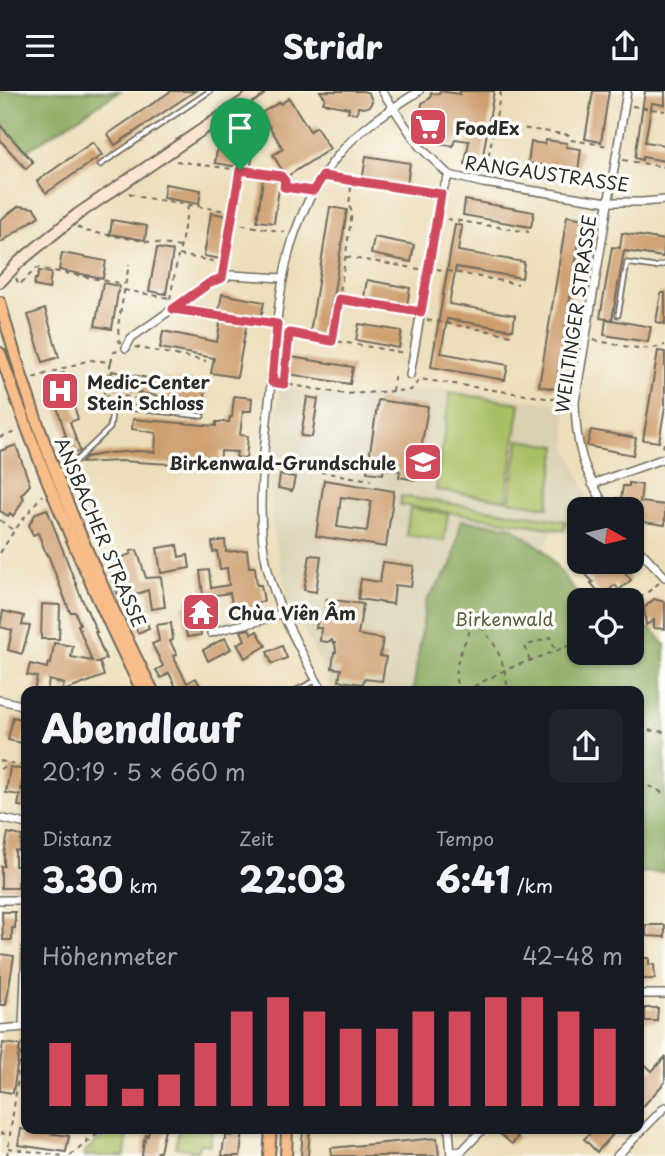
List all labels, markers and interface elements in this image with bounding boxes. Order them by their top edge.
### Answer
text: Stridr [282,22,383,70]
icon: menu [21,27,59,65]
icon: share [606,27,644,65]
pin [210,98,270,170]
supermarket icon: FoodEx [407,106,449,148]
icon: arrive [221,109,259,147]
place label: FoodEx [455,114,519,141]
street label: RANGAUSTRASSE [463,148,631,198]
street label: WEILTINGER STRASSE [548,213,602,415]
place label: Medic-Center Stein Schloss [87,368,211,416]
hospital icon: Medic-Center Stein Schloss [39,370,81,412]
street label: ANSBACHER STRASSE [49,433,153,631]
school or university icon: Birkenwald-Grundschule [402,441,444,483]
place label: Birkenwald-Grundschule [169,449,396,476]
north arrow [567,497,644,574]
map controls [567,497,644,665]
button: locate [567,588,644,665]
temple icon: Chùa Viên Âm [180,591,222,633]
place label: Chùa Viên Âm [228,599,356,626]
park label: Birkenwald [455,605,553,632]
text: Abendlauf [42,699,241,756]
button: share [549,709,623,783]
text: 20:19 · 5 × 660 m [42,754,246,789]
text: Distanz [42,824,112,852]
text: Zeit [239,824,274,852]
text: Tempo [436,824,494,852]
text: 3.30 [42,852,123,905]
text: 22:03 [239,852,346,905]
text: 6:41 [436,852,510,905]
text: km [123,871,158,899]
text: /km [510,871,553,899]
text: Höhenmeter [42,938,178,973]
text: 42–48 m [523,938,623,973]

